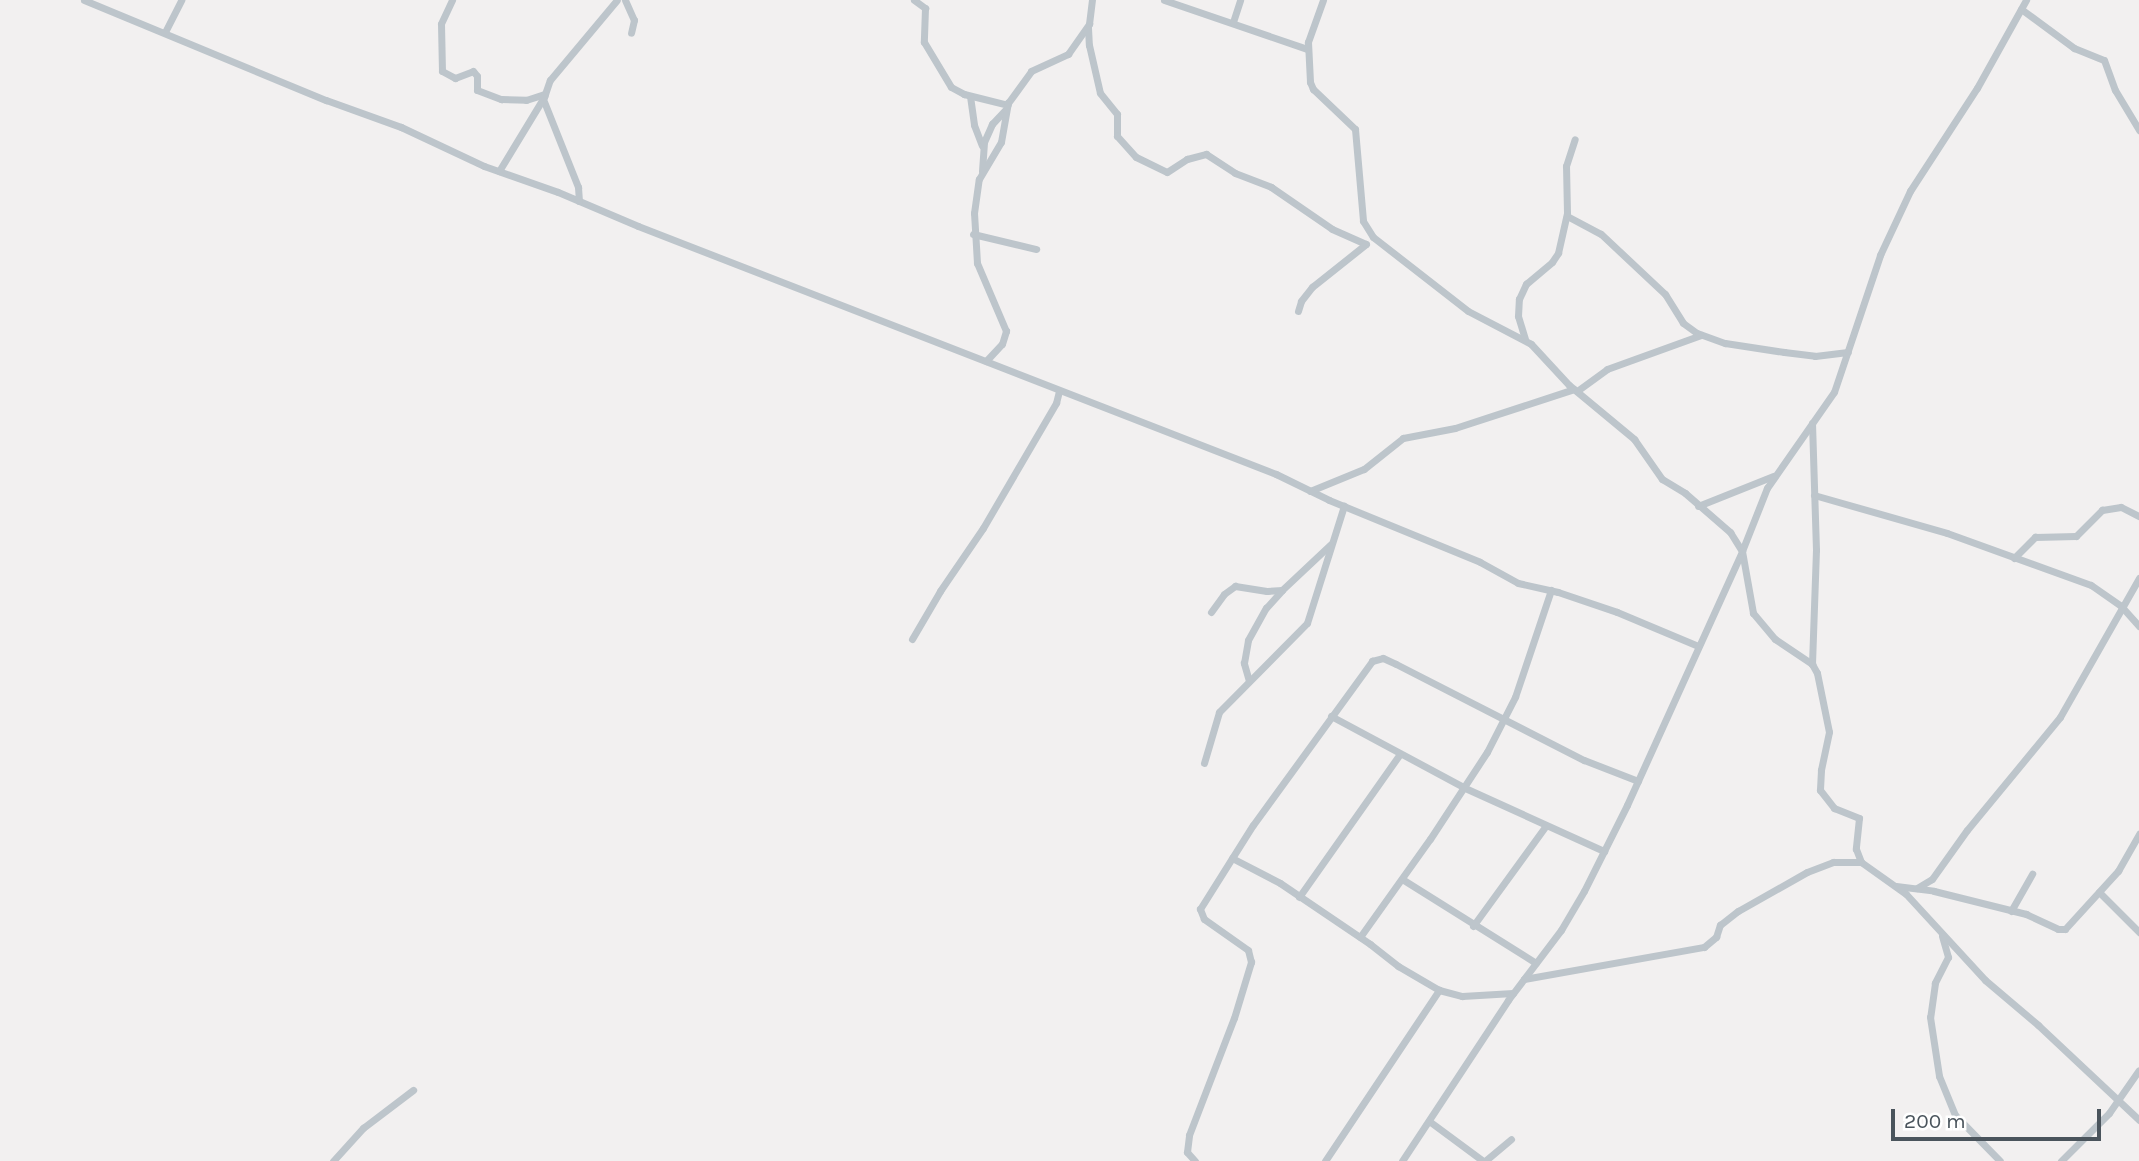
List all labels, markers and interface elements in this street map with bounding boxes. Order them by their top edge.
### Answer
scale bar [1894,1094,2104,1138]
text: 200 m [1904,1109,1966,1133]

